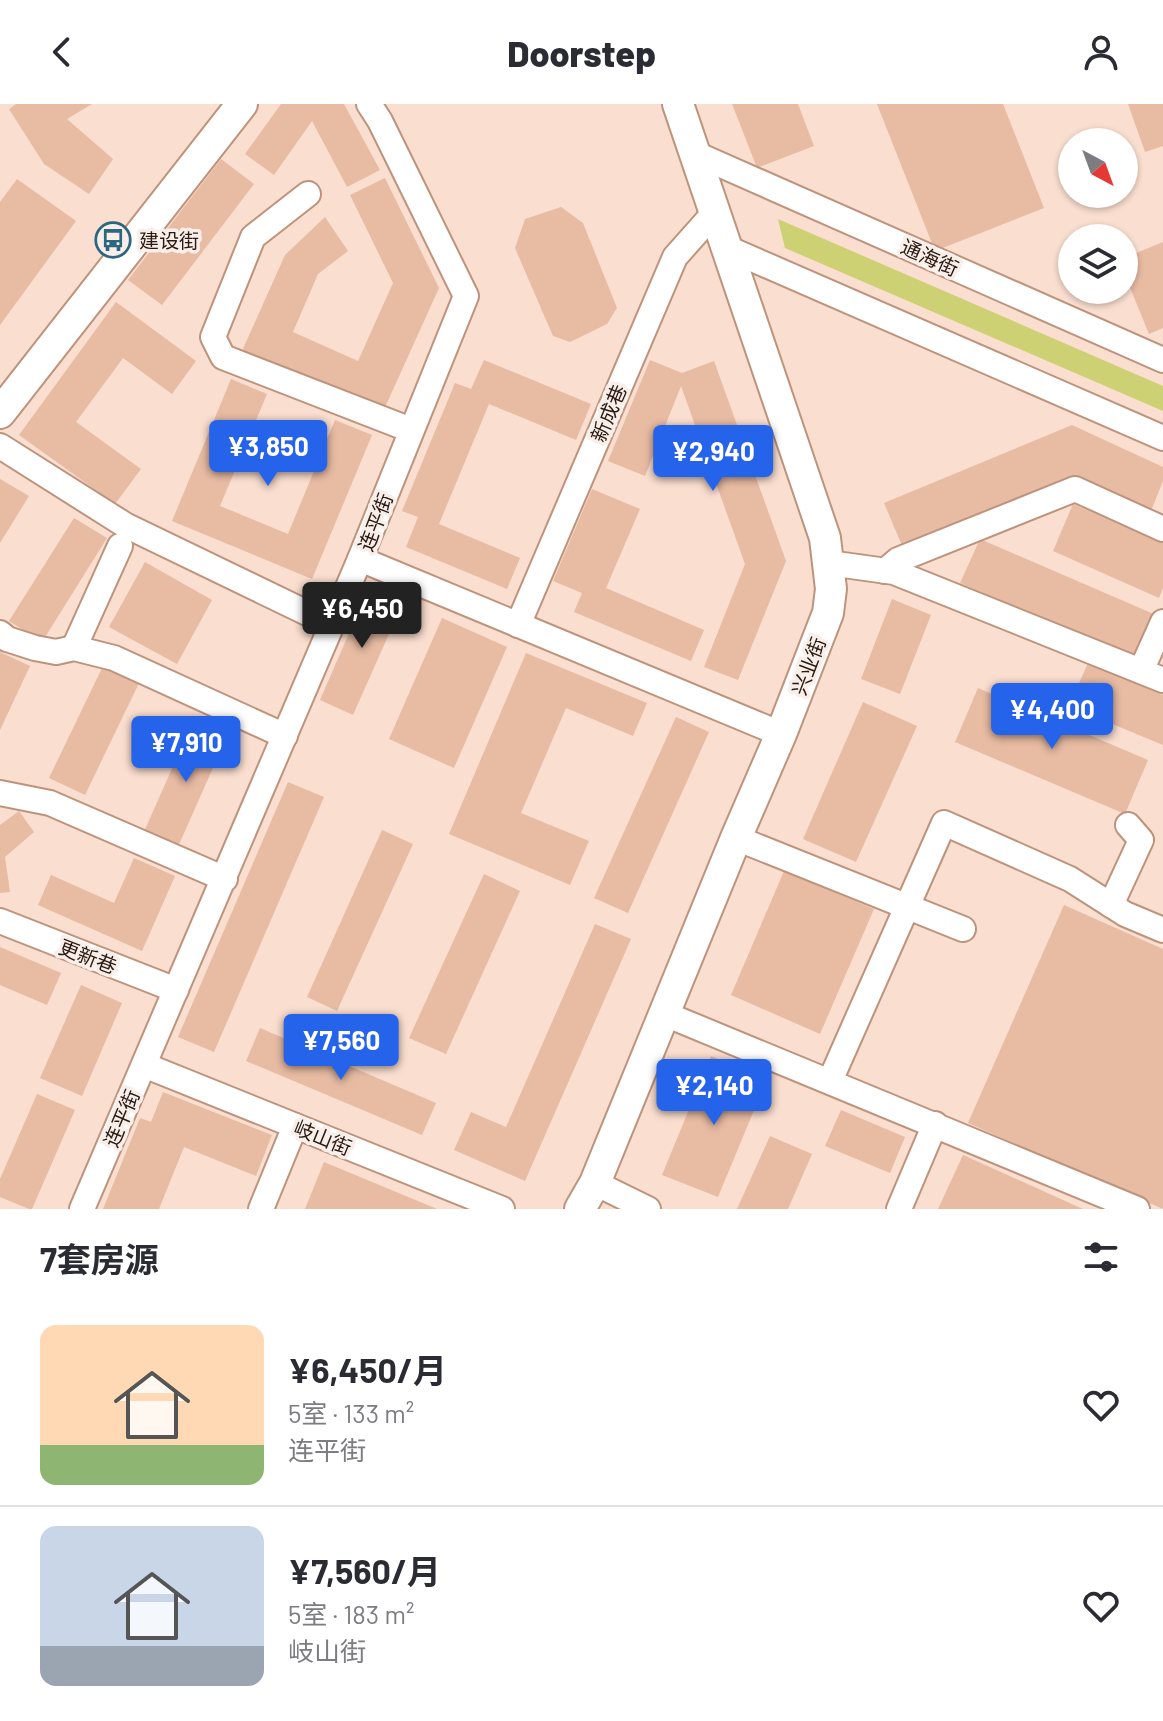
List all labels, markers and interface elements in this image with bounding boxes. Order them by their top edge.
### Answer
icon: back [40,30,84,74]
icon: person [1079,30,1123,74]
text: Doorstep [507,31,656,74]
north arrow [1058,128,1138,208]
map controls [1058,128,1138,304]
bus stop icon: 建设街 [94,221,132,259]
button: layers [1058,224,1138,304]
place label: 建设街 [139,228,199,252]
street label: 通海街 [898,234,962,280]
street label: 新成巷 [585,381,631,445]
pin: ¥3,850 [203,420,333,488]
pin: ¥2,940 [648,425,778,493]
text: ¥3,850 [227,430,309,461]
text: ¥2,940 [671,435,755,466]
street label: 连平街 [353,490,397,554]
pin: ¥6,450 [297,582,427,650]
text: ¥6,450 [320,592,404,623]
street label: 兴业街 [786,634,830,698]
pin: ¥4,400 [987,683,1117,751]
text: ¥4,400 [1009,693,1095,724]
pin: ¥7,910 [121,716,251,784]
text: ¥7,910 [149,726,223,757]
street label: 更新巷 [56,934,120,978]
pin: ¥7,560 [276,1014,406,1082]
text: ¥7,560 [302,1024,380,1055]
pin: ¥2,140 [649,1059,779,1127]
text: ¥2,140 [674,1069,754,1100]
street label: 连平街 [98,1086,144,1150]
street label: 岐山街 [291,1115,355,1159]
icon: filters [1079,1235,1123,1279]
text: 7套房源 [40,1238,159,1279]
text: ¥6,450/月 [288,1349,447,1390]
icon: home [104,1357,200,1453]
icon: heart [1079,1383,1123,1427]
text: 5室 · 133 m² [288,1397,414,1428]
text: 连平街 [288,1434,366,1465]
text: ¥7,560/月 [288,1550,441,1591]
icon: home [104,1558,200,1654]
icon: heart [1079,1584,1123,1628]
text: 5室 · 183 m² [288,1598,414,1629]
text: 岐山街 [288,1635,366,1666]

